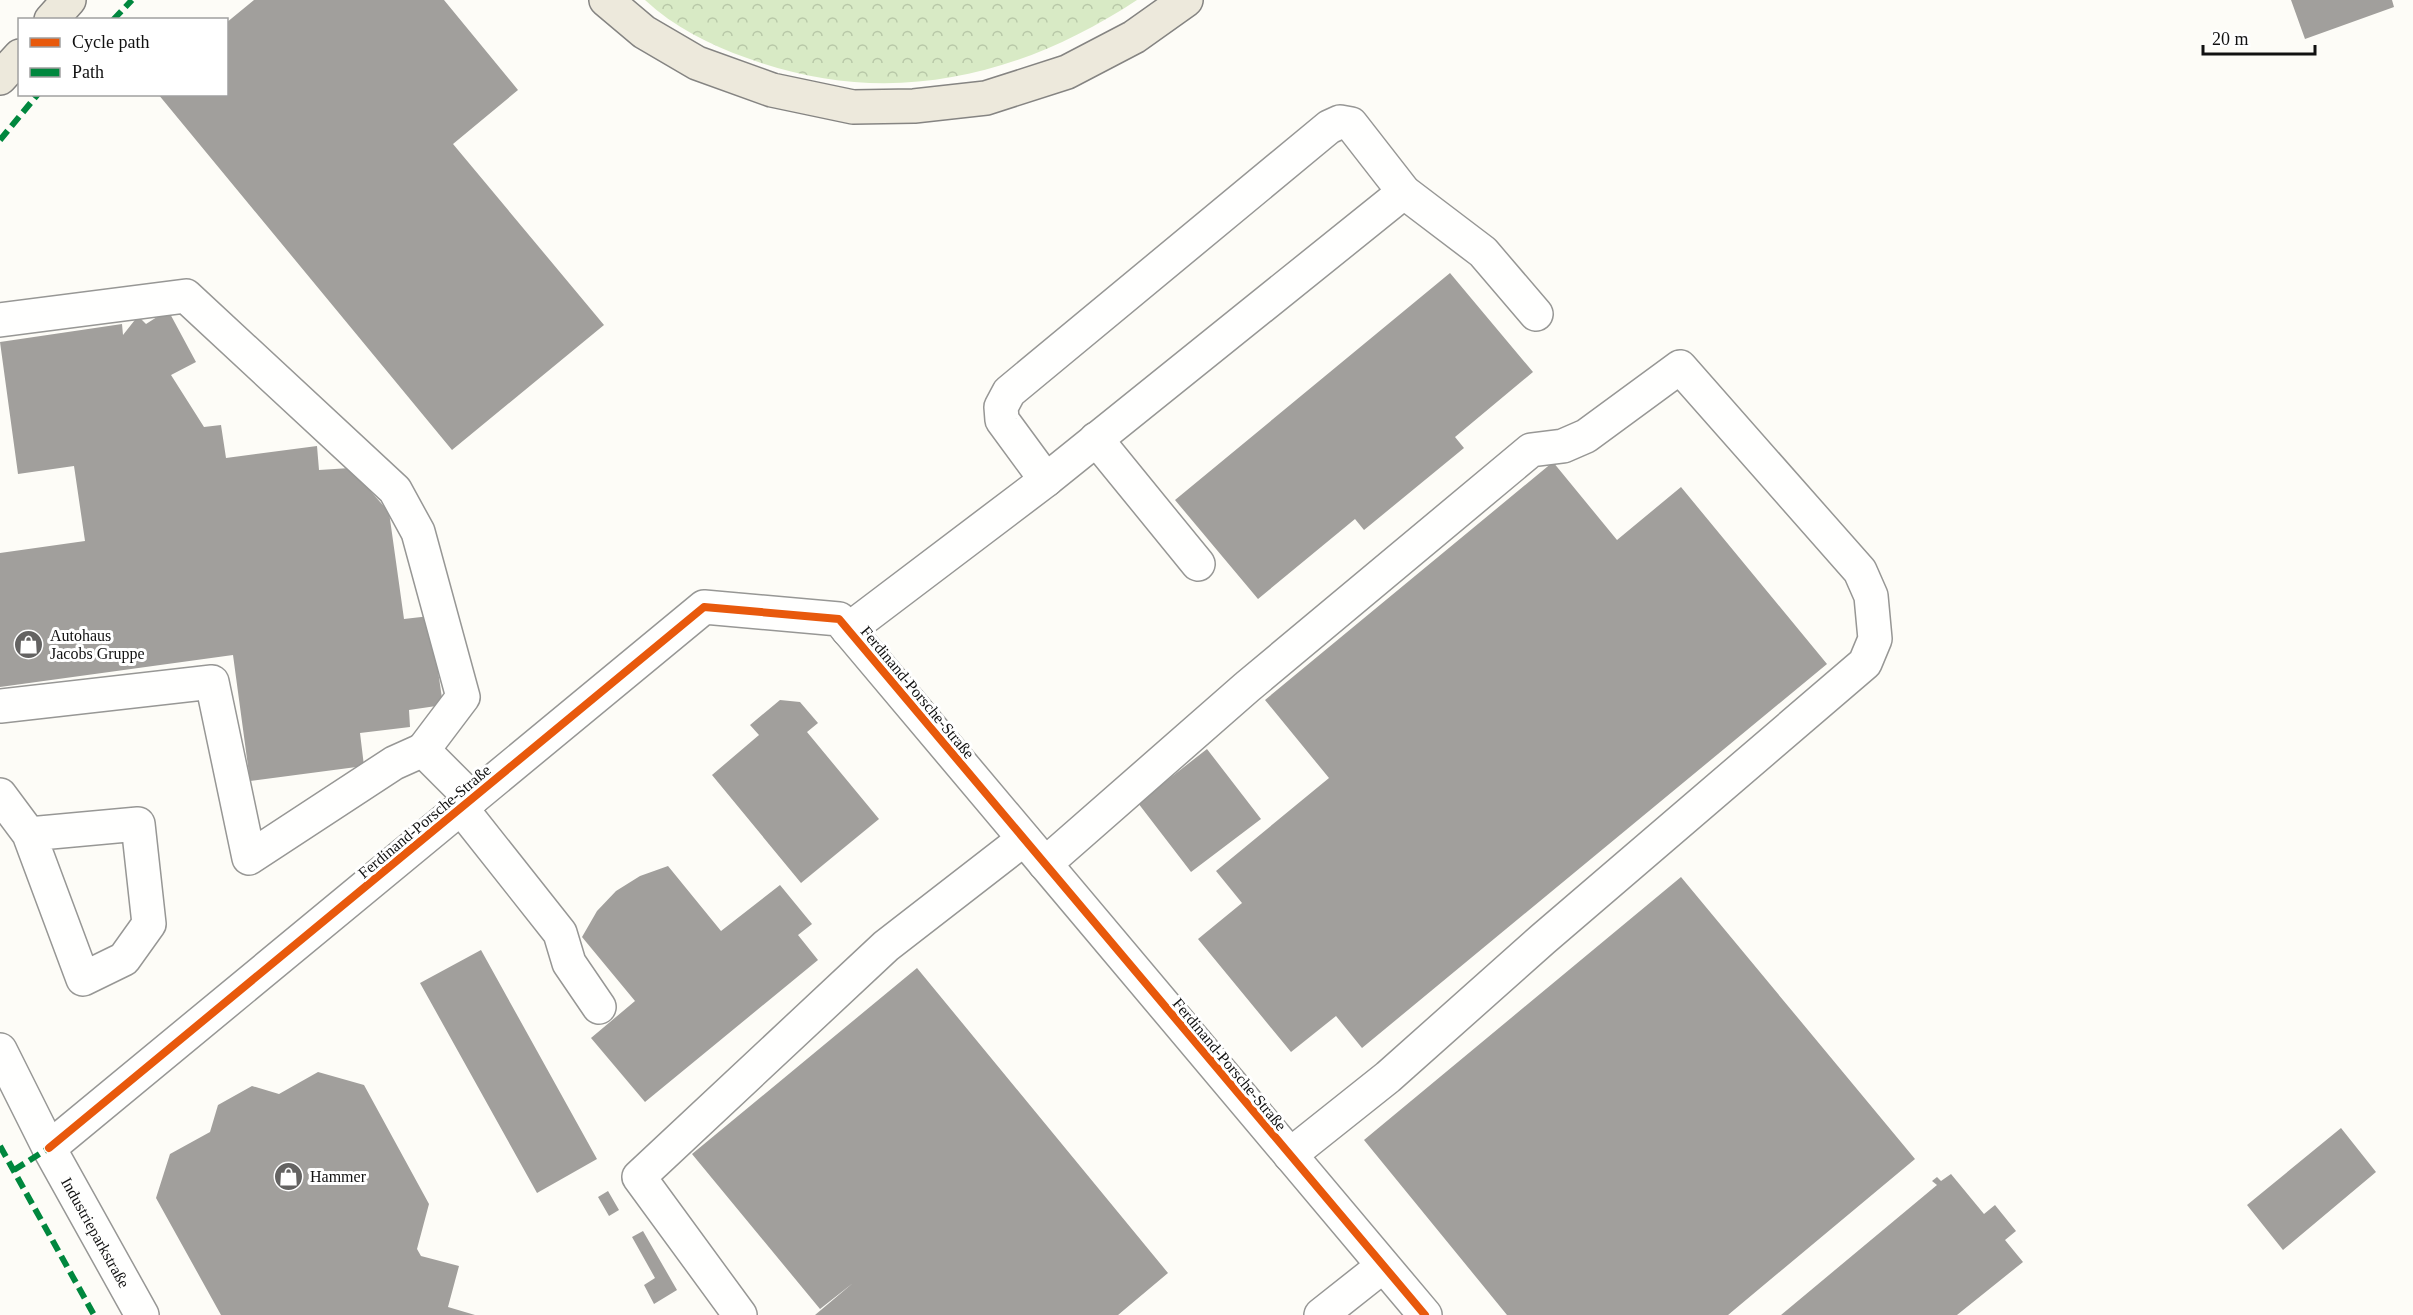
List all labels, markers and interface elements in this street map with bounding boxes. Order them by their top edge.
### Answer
legend [18,18,228,96]
scale bar [2203,18,2316,56]
text: 20 m [2212,29,2249,49]
text: Cycle path [72,32,149,52]
text: Path [72,62,104,82]
street label: Ferdinand-Porsche-Straße [857,623,978,762]
place label: Autohaus Jacobs Gruppe [50,627,145,663]
shop icon: Autohaus Jacobs Gruppe [13,628,45,660]
street label: Ferdinand-Porsche-Straße [355,761,494,882]
street label: Ferdinand-Porsche-Straße [1169,995,1290,1134]
shop icon: Hammer [273,1160,305,1192]
place label: Hammer [310,1168,367,1185]
street label: Industrieparkstraße [58,1174,133,1291]

